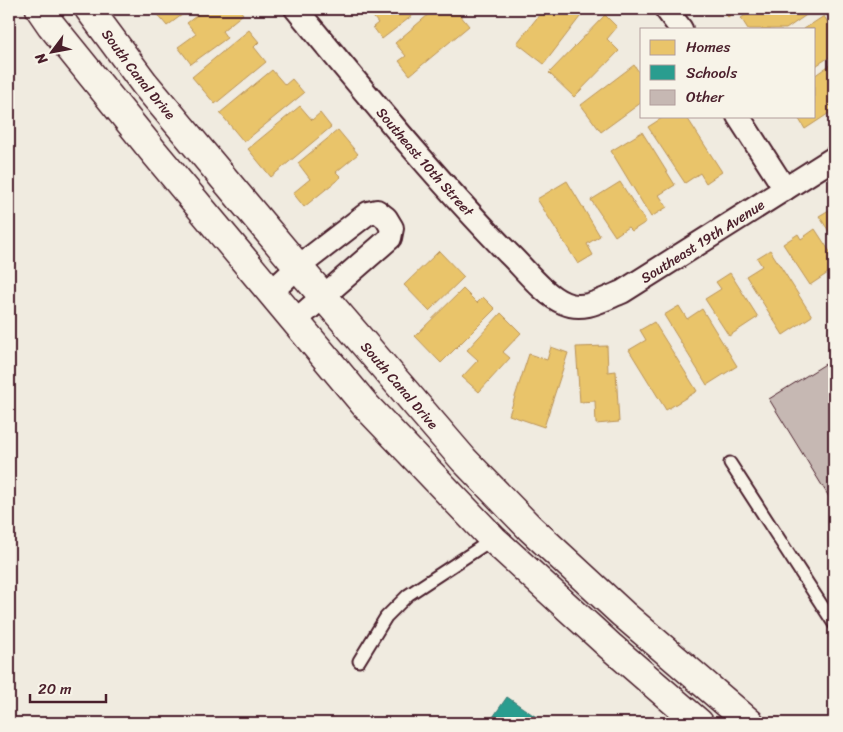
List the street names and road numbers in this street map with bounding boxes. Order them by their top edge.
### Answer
street label: South Canal Drive [95,24,182,126]
street label: Southeast 10th Street [370,102,481,224]
street label: Southeast 19th Avenue [636,193,770,290]
street label: South Canal Drive [354,336,445,435]

